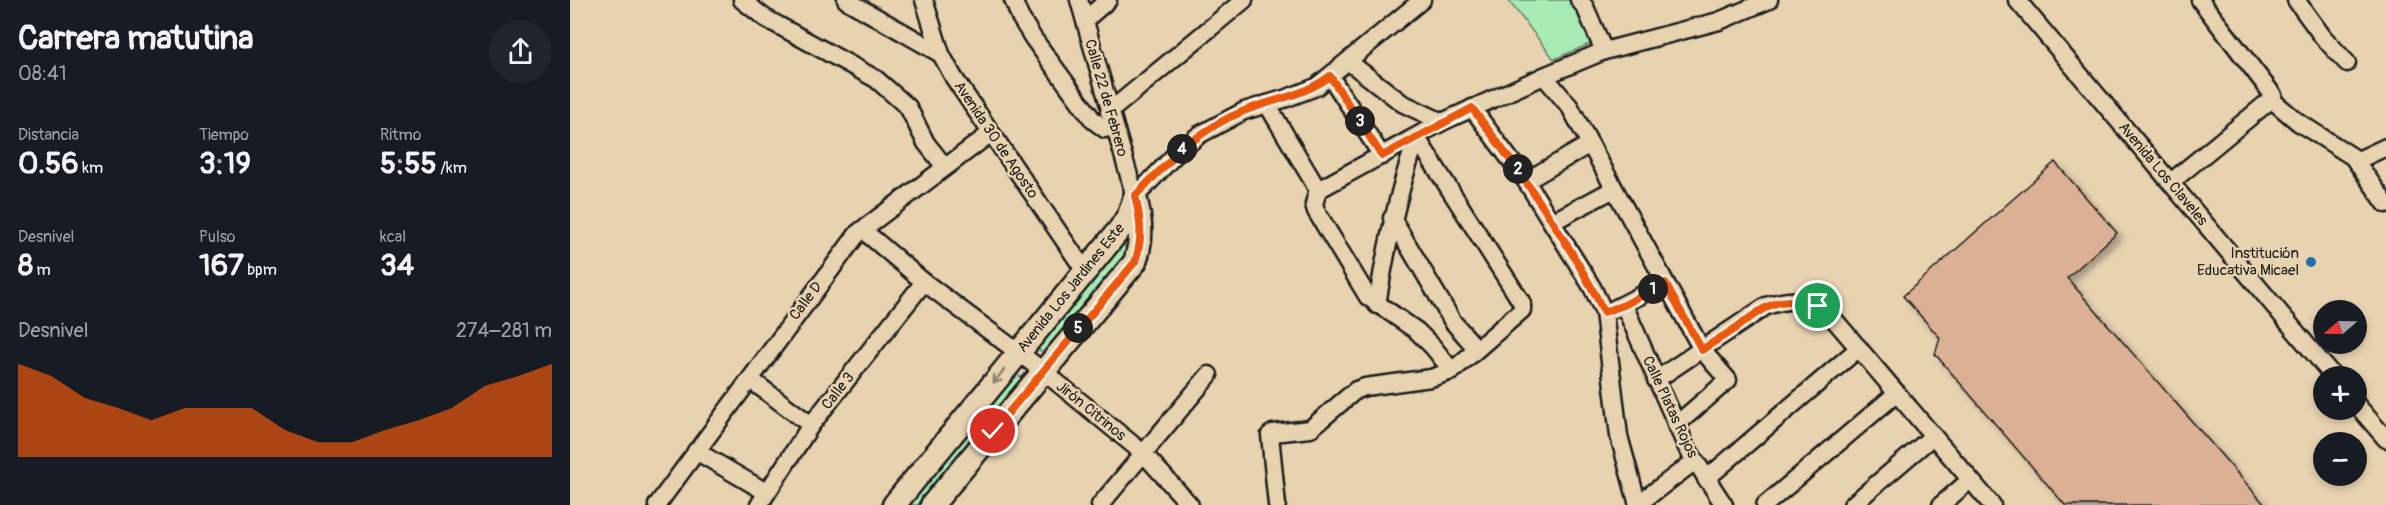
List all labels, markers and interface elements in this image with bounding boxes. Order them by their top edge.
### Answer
text: Carrera matutina [18,18,254,59]
button: share [489,20,552,83]
street label: Calle 22 de Febrero [1080,37,1132,159]
text: 08:41 [18,61,67,86]
street label: Avenida 30 de Agosto [950,78,1042,202]
pin: 3 [1345,106,1375,136]
text: 3 [1356,111,1364,131]
street label: Avenida Los Claveles [2114,118,2212,230]
text: Distancia [18,125,79,145]
text: Tiempo [199,125,249,145]
text: Ritmo [380,125,421,145]
pin: 4 [1167,134,1197,164]
text: 4 [1177,139,1187,159]
text: 0.56 [18,145,79,182]
text: 3:19 [199,145,251,182]
text: 5:55 [380,145,437,182]
pin: 2 [1503,154,1533,184]
text: km [79,158,103,178]
text: /km [437,158,467,178]
text: 2 [1514,159,1522,179]
street label: Avenida Los Jardines Este [1013,219,1129,356]
text: Desnivel [18,227,74,247]
text: Pulso [199,227,235,247]
text: kcal [380,227,406,247]
place label: Institución Educativa Micael [2197,244,2299,280]
text: 8 [18,247,33,284]
text: 167 [199,247,244,284]
text: 34 [380,247,414,284]
marker: Institución Educativa Micael [2304,255,2318,269]
text: m [33,260,51,280]
text: bpm [244,260,277,280]
pin: 1 [1638,274,1668,304]
street label: Calle D [785,278,827,324]
text: 1 [1650,279,1656,299]
pin [1792,280,1843,331]
icon: arrive [1801,289,1834,322]
north arrow [2313,300,2367,354]
map controls [2313,300,2367,486]
pin: 5 [1063,313,1093,343]
text: Desnivel [18,318,88,343]
text: 274–281 m [456,318,552,343]
text: 5 [1074,318,1082,338]
street label: Calle Platas Rojos [1638,353,1702,461]
button: + [2313,366,2367,420]
street label: Calle 3 [817,368,859,414]
one-way arrow [992,368,1005,384]
street label: Jirón Citrinos [1052,377,1130,445]
pin [967,405,1018,456]
icon: check [976,414,1009,447]
button: − [2313,432,2367,486]

